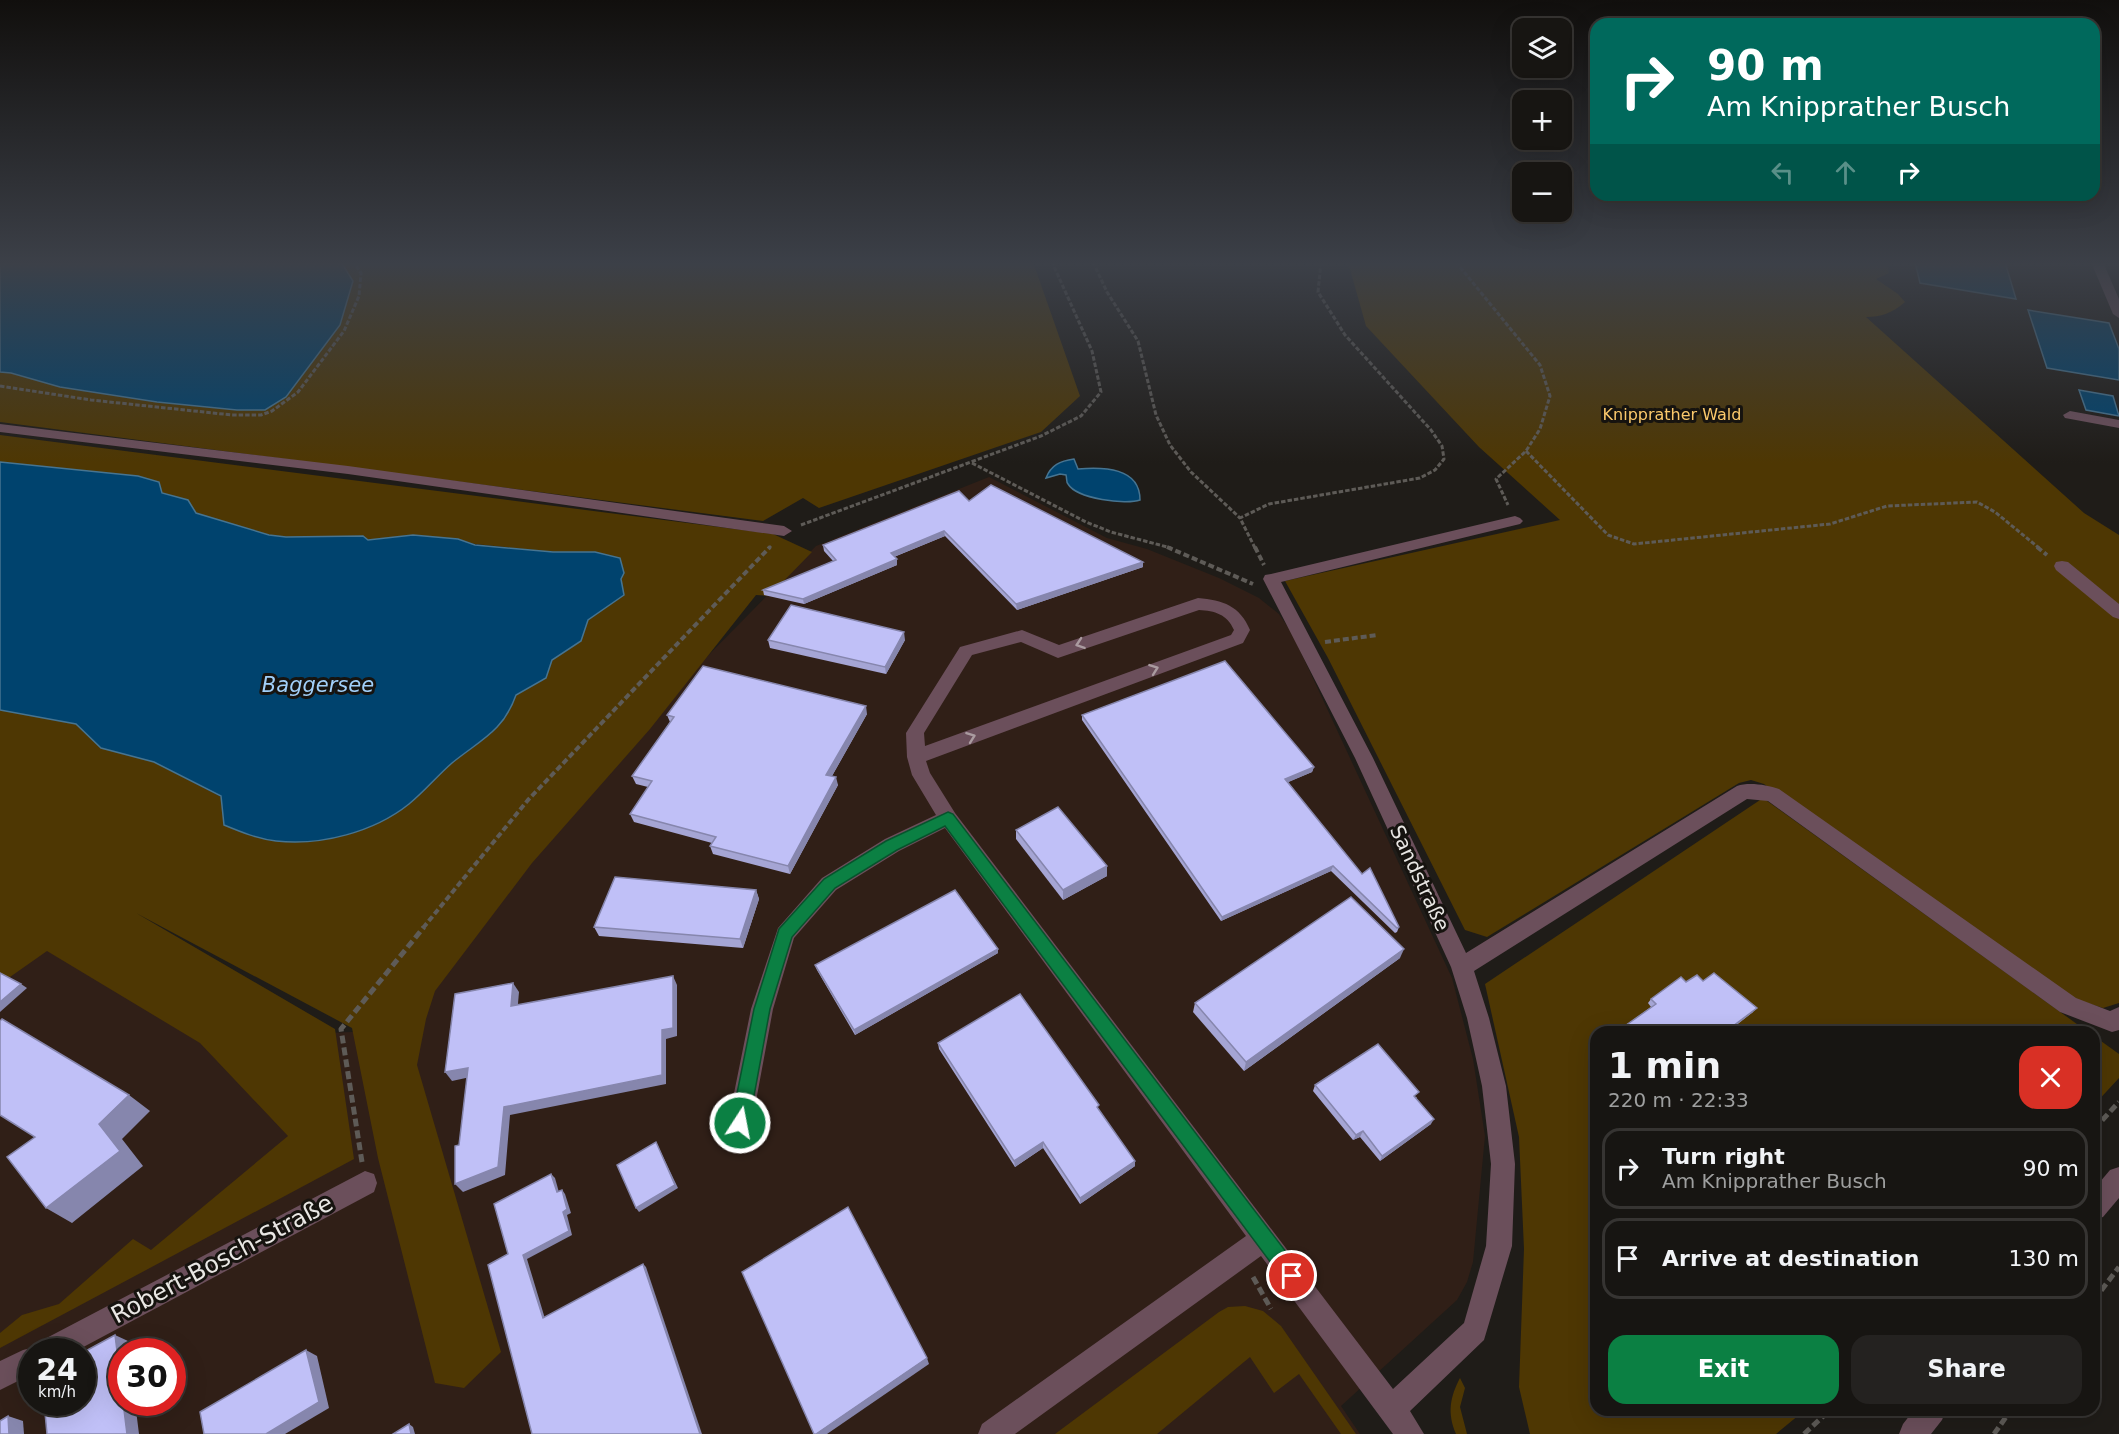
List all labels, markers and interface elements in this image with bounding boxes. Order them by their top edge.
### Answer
map controls [1512,18,1572,222]
button: layers [1512,18,1572,78]
text: 90 m [1707,41,1824,90]
icon: right [1608,42,1686,120]
button: + [1512,90,1572,150]
text: Am Knipprather Busch [1707,91,2010,122]
icon: left [1766,156,1799,189]
icon: ahead [1829,156,1862,189]
icon: right [1892,156,1925,189]
button: − [1512,162,1572,222]
park label: Knipprather Wald [1603,405,1741,424]
one-way arrow [1075,637,1086,650]
one-way arrow [1148,664,1159,677]
water label: Baggersee [262,673,374,697]
one-way arrow [965,731,976,744]
street label: Sandstraße [1385,821,1455,935]
text: 1 min [1608,1045,1721,1086]
button: close [2019,1046,2082,1109]
text: 220 m · 22:33 [1608,1088,1749,1112]
position arrow [708,1091,772,1155]
text: Turn right [1662,1144,1785,1169]
icon: right [1611,1152,1644,1185]
text: 90 m [2023,1156,2079,1181]
text: Am Knipprather Busch [1662,1169,1887,1193]
street label: Robert-Bosch-Straße [106,1189,338,1329]
icon: arrive [1611,1242,1644,1275]
text: Arrive at destination [1662,1246,1919,1271]
text: 130 m [2009,1246,2079,1271]
pin [1266,1250,1317,1301]
icon: arrive [1275,1259,1308,1292]
button: Exit [1608,1335,1839,1404]
button: Share [1851,1335,2082,1404]
speed limit sign: 30 [108,1338,186,1416]
text: 24 [36,1352,78,1387]
text: km/h [38,1383,76,1401]

